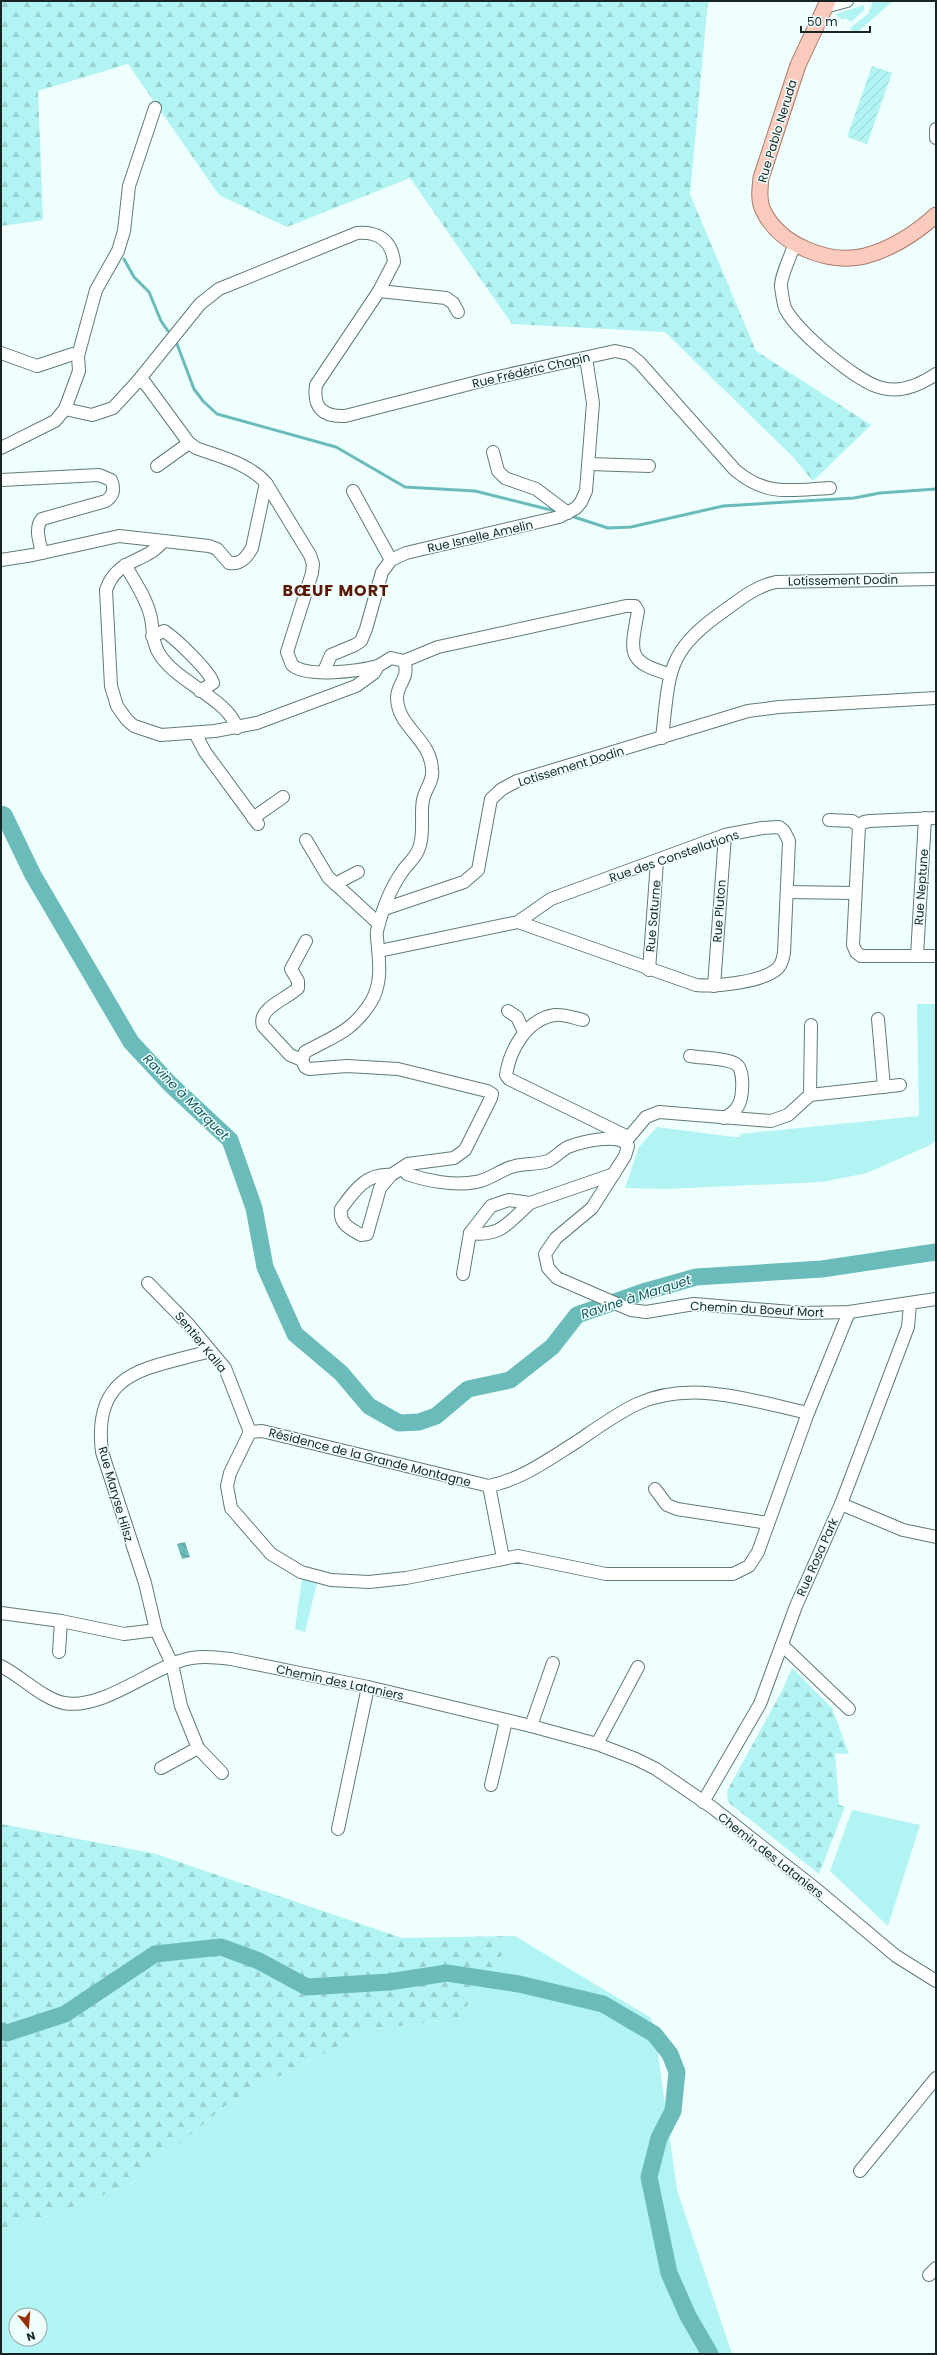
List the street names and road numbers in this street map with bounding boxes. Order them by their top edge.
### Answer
street label: Rue Pablo Neruda [753,77,801,185]
street label: Rue Frédéric Chopin [470,348,592,392]
street label: Rue Isnelle Amelin [425,516,535,556]
street label: Lotissement Dodin [788,571,898,589]
street label: Lotissement Dodin [516,742,626,790]
street label: Rue des Constellations [607,826,741,886]
street label: Rue Neptune [910,848,932,926]
street label: Rue Saturne [641,879,665,953]
street label: Rue Pluton [708,879,730,943]
street label: Chemin du Boeuf Mort [690,1297,824,1321]
street label: Sentier Kalla [171,1308,231,1376]
street label: Résidence de la Grande Montagne [267,1424,473,1490]
street label: Rue Maryse Hilsz [94,1444,138,1544]
street label: Rue Rosa Park [792,1514,842,1599]
street label: Chemin des Lataniers [275,1660,405,1704]
street label: Chemin des Lataniers [714,1808,828,1902]

